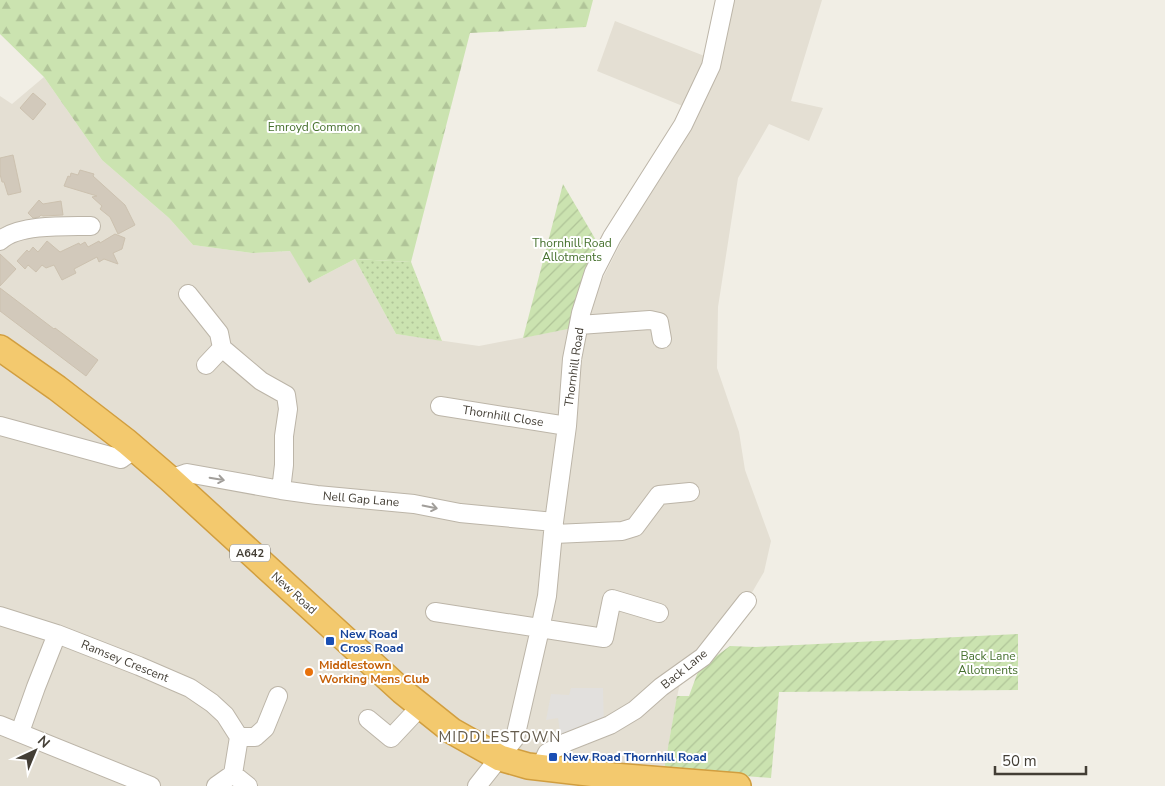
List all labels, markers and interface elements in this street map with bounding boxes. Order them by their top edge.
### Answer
park label: Emroyd Common [268,119,360,135]
park label: Thornhill Road Allotments [532,235,612,265]
street label: Thornhill Road [561,327,587,407]
street label: Thornhill Close [461,402,545,430]
one-way arrow [209,474,225,484]
street label: Nell Gap Lane [322,488,400,510]
one-way arrow [422,503,438,512]
road number: A642 [230,544,270,562]
street label: New Road [268,568,320,618]
place label: New Road Cross Road [340,626,403,656]
marker: New Road Cross Road [324,635,336,647]
street label: Ramsey Crescent [79,636,172,686]
street label: Back Lane [658,645,710,693]
park label: Back Lane Allotments [958,648,1018,678]
place label: Middlestown Working Mens Club [319,657,429,687]
marker: Middlestown Working Mens Club [303,666,315,678]
north arrow [10,726,60,776]
district label: MIDDLESTOWN [439,727,561,747]
text: N [33,732,54,752]
scale bar [995,744,1086,776]
place label: New Road Thornhill Road [563,749,707,765]
marker: New Road Thornhill Road [547,751,559,763]
text: 50 m [1002,751,1037,771]

